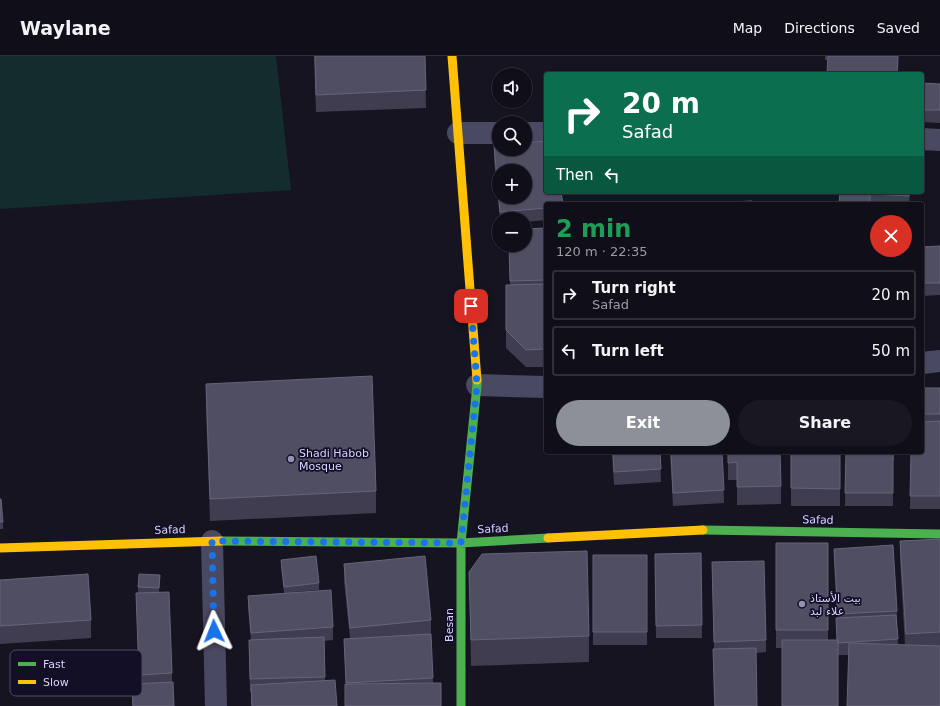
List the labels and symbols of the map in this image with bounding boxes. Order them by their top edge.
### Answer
pin [454,289,488,323]
place label: Shadi Habob Mosque [299,447,369,473]
marker: Shadi Habob Mosque [286,454,296,464]
street label: Safad [802,513,834,527]
street label: Safad [477,522,509,536]
street label: Safad [154,523,186,537]
place label: بيت الأستاذ علاء لبد [810,591,861,618]
marker: بيت الأستاذ علاء لبد [797,599,807,609]
street label: Besan [443,608,456,642]
position arrow [193,610,235,652]
legend [10,650,142,696]
text: Fast [43,658,66,671]
text: Slow [43,676,69,689]

